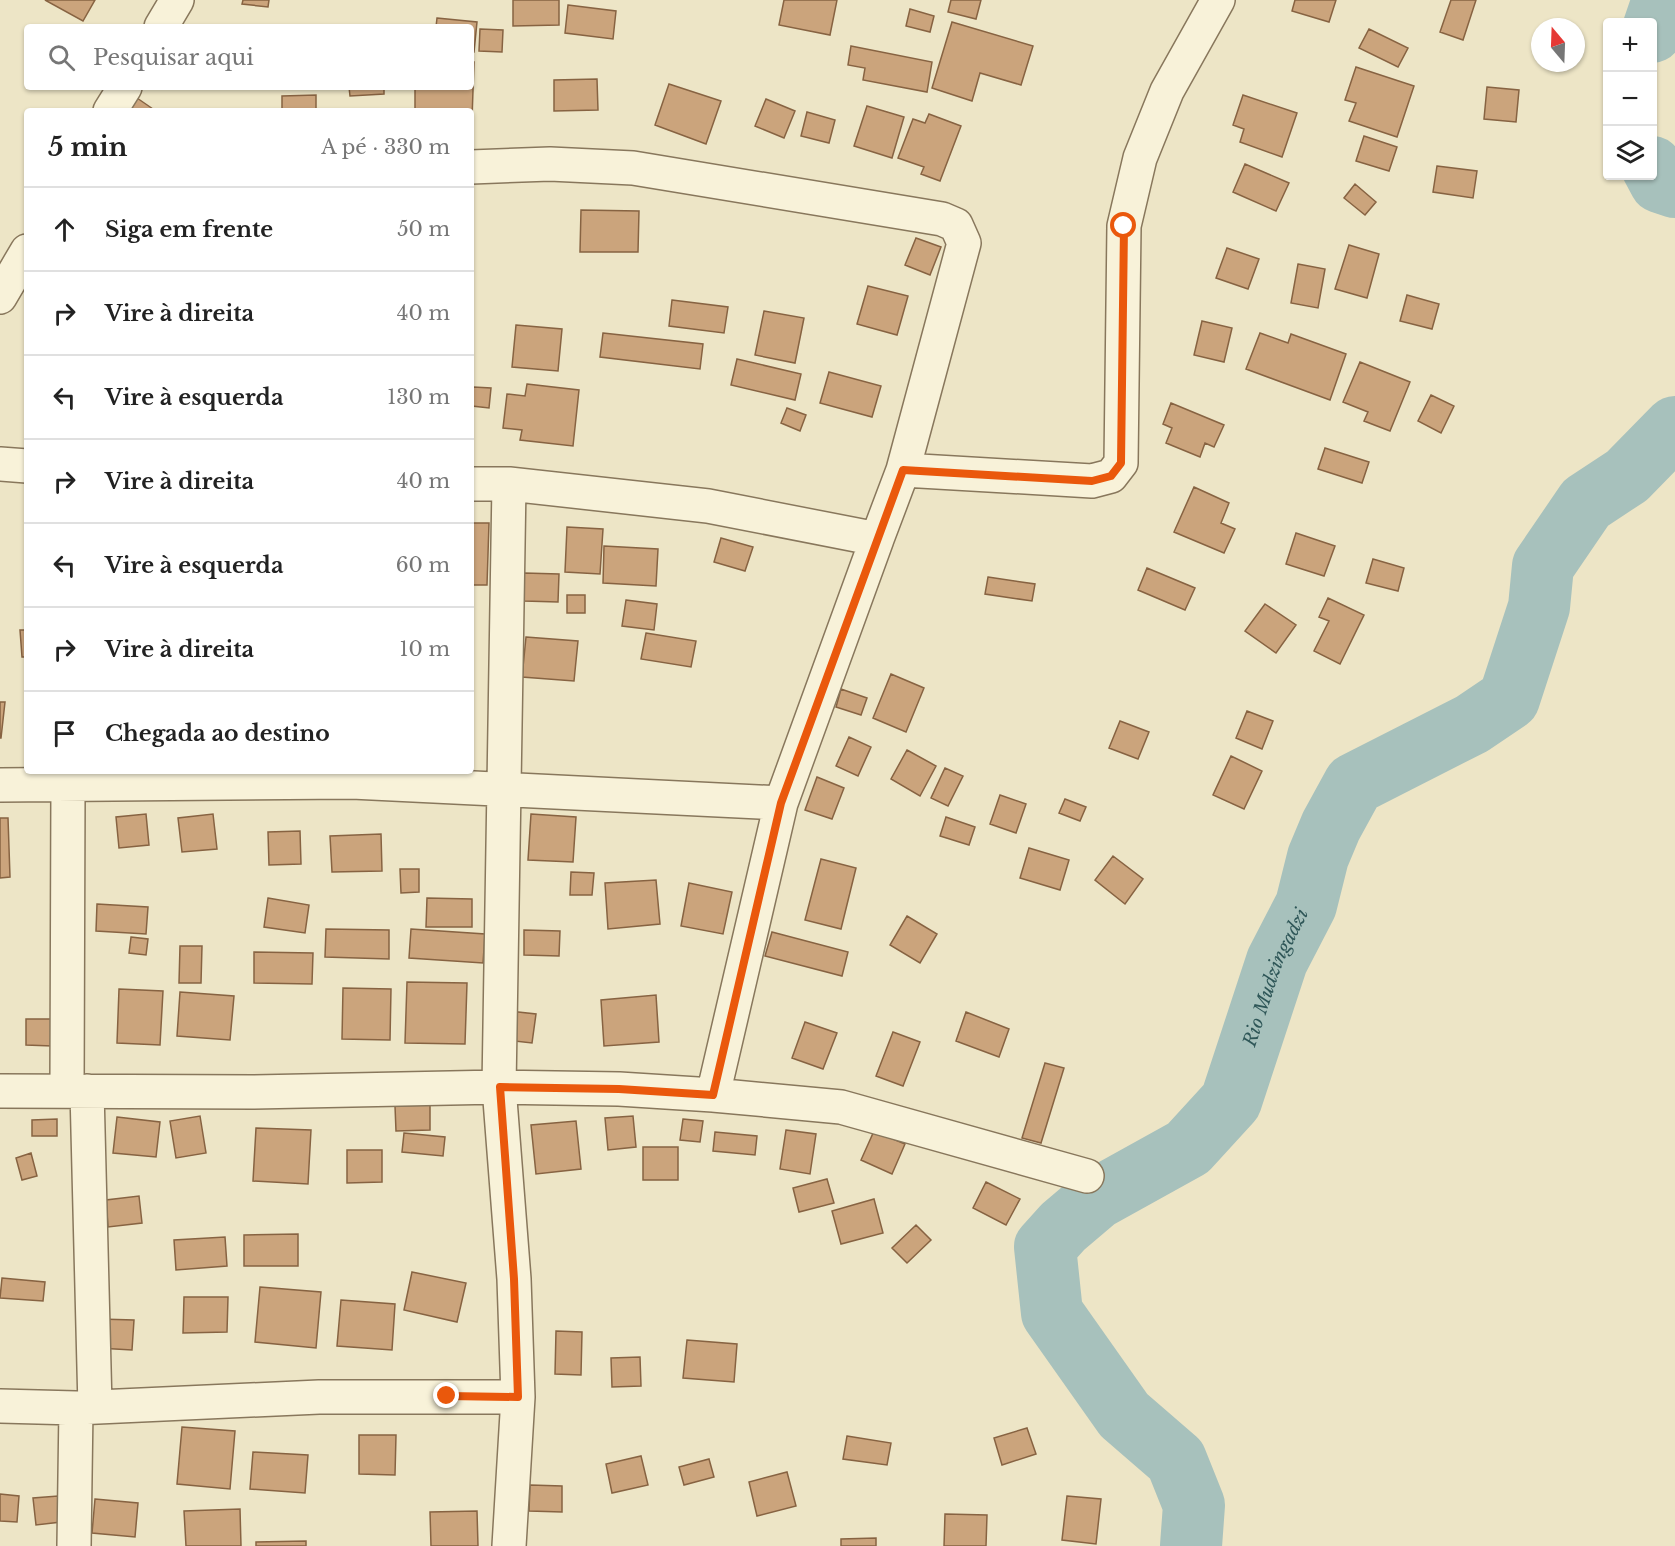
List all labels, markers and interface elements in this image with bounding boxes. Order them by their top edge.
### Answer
north arrow [1531,18,1585,72]
map controls [1603,18,1657,180]
button: + [1603,18,1657,72]
search box [24,24,474,90]
icon: search [45,41,78,74]
text: Pesquisar aqui [93,44,254,71]
button: − [1603,72,1657,126]
button: layers [1603,126,1657,180]
text: 5 min [48,131,127,163]
text: A pé · 330 m [321,135,450,159]
route start [1110,212,1136,238]
icon: ahead [48,213,81,246]
text: Siga em frente [105,216,273,243]
text: 50 m [397,217,450,241]
icon: right [48,297,81,330]
text: Vire à direita [105,300,254,327]
text: 40 m [397,301,450,325]
icon: left [48,381,81,414]
text: Vire à esquerda [105,384,284,411]
text: 130 m [387,385,450,409]
icon: right [48,465,81,498]
text: Vire à direita [105,468,254,495]
text: 40 m [397,469,450,493]
icon: left [48,549,81,582]
text: Vire à esquerda [105,552,284,579]
text: 60 m [396,553,450,577]
icon: right [48,633,81,666]
text: Vire à direita [105,636,254,663]
text: 10 m [400,637,450,661]
icon: arrive [48,717,81,750]
text: Chegada ao destino [105,720,330,747]
water label: Rio Mudzingadzi [1238,904,1314,1050]
route end [433,1382,459,1408]

